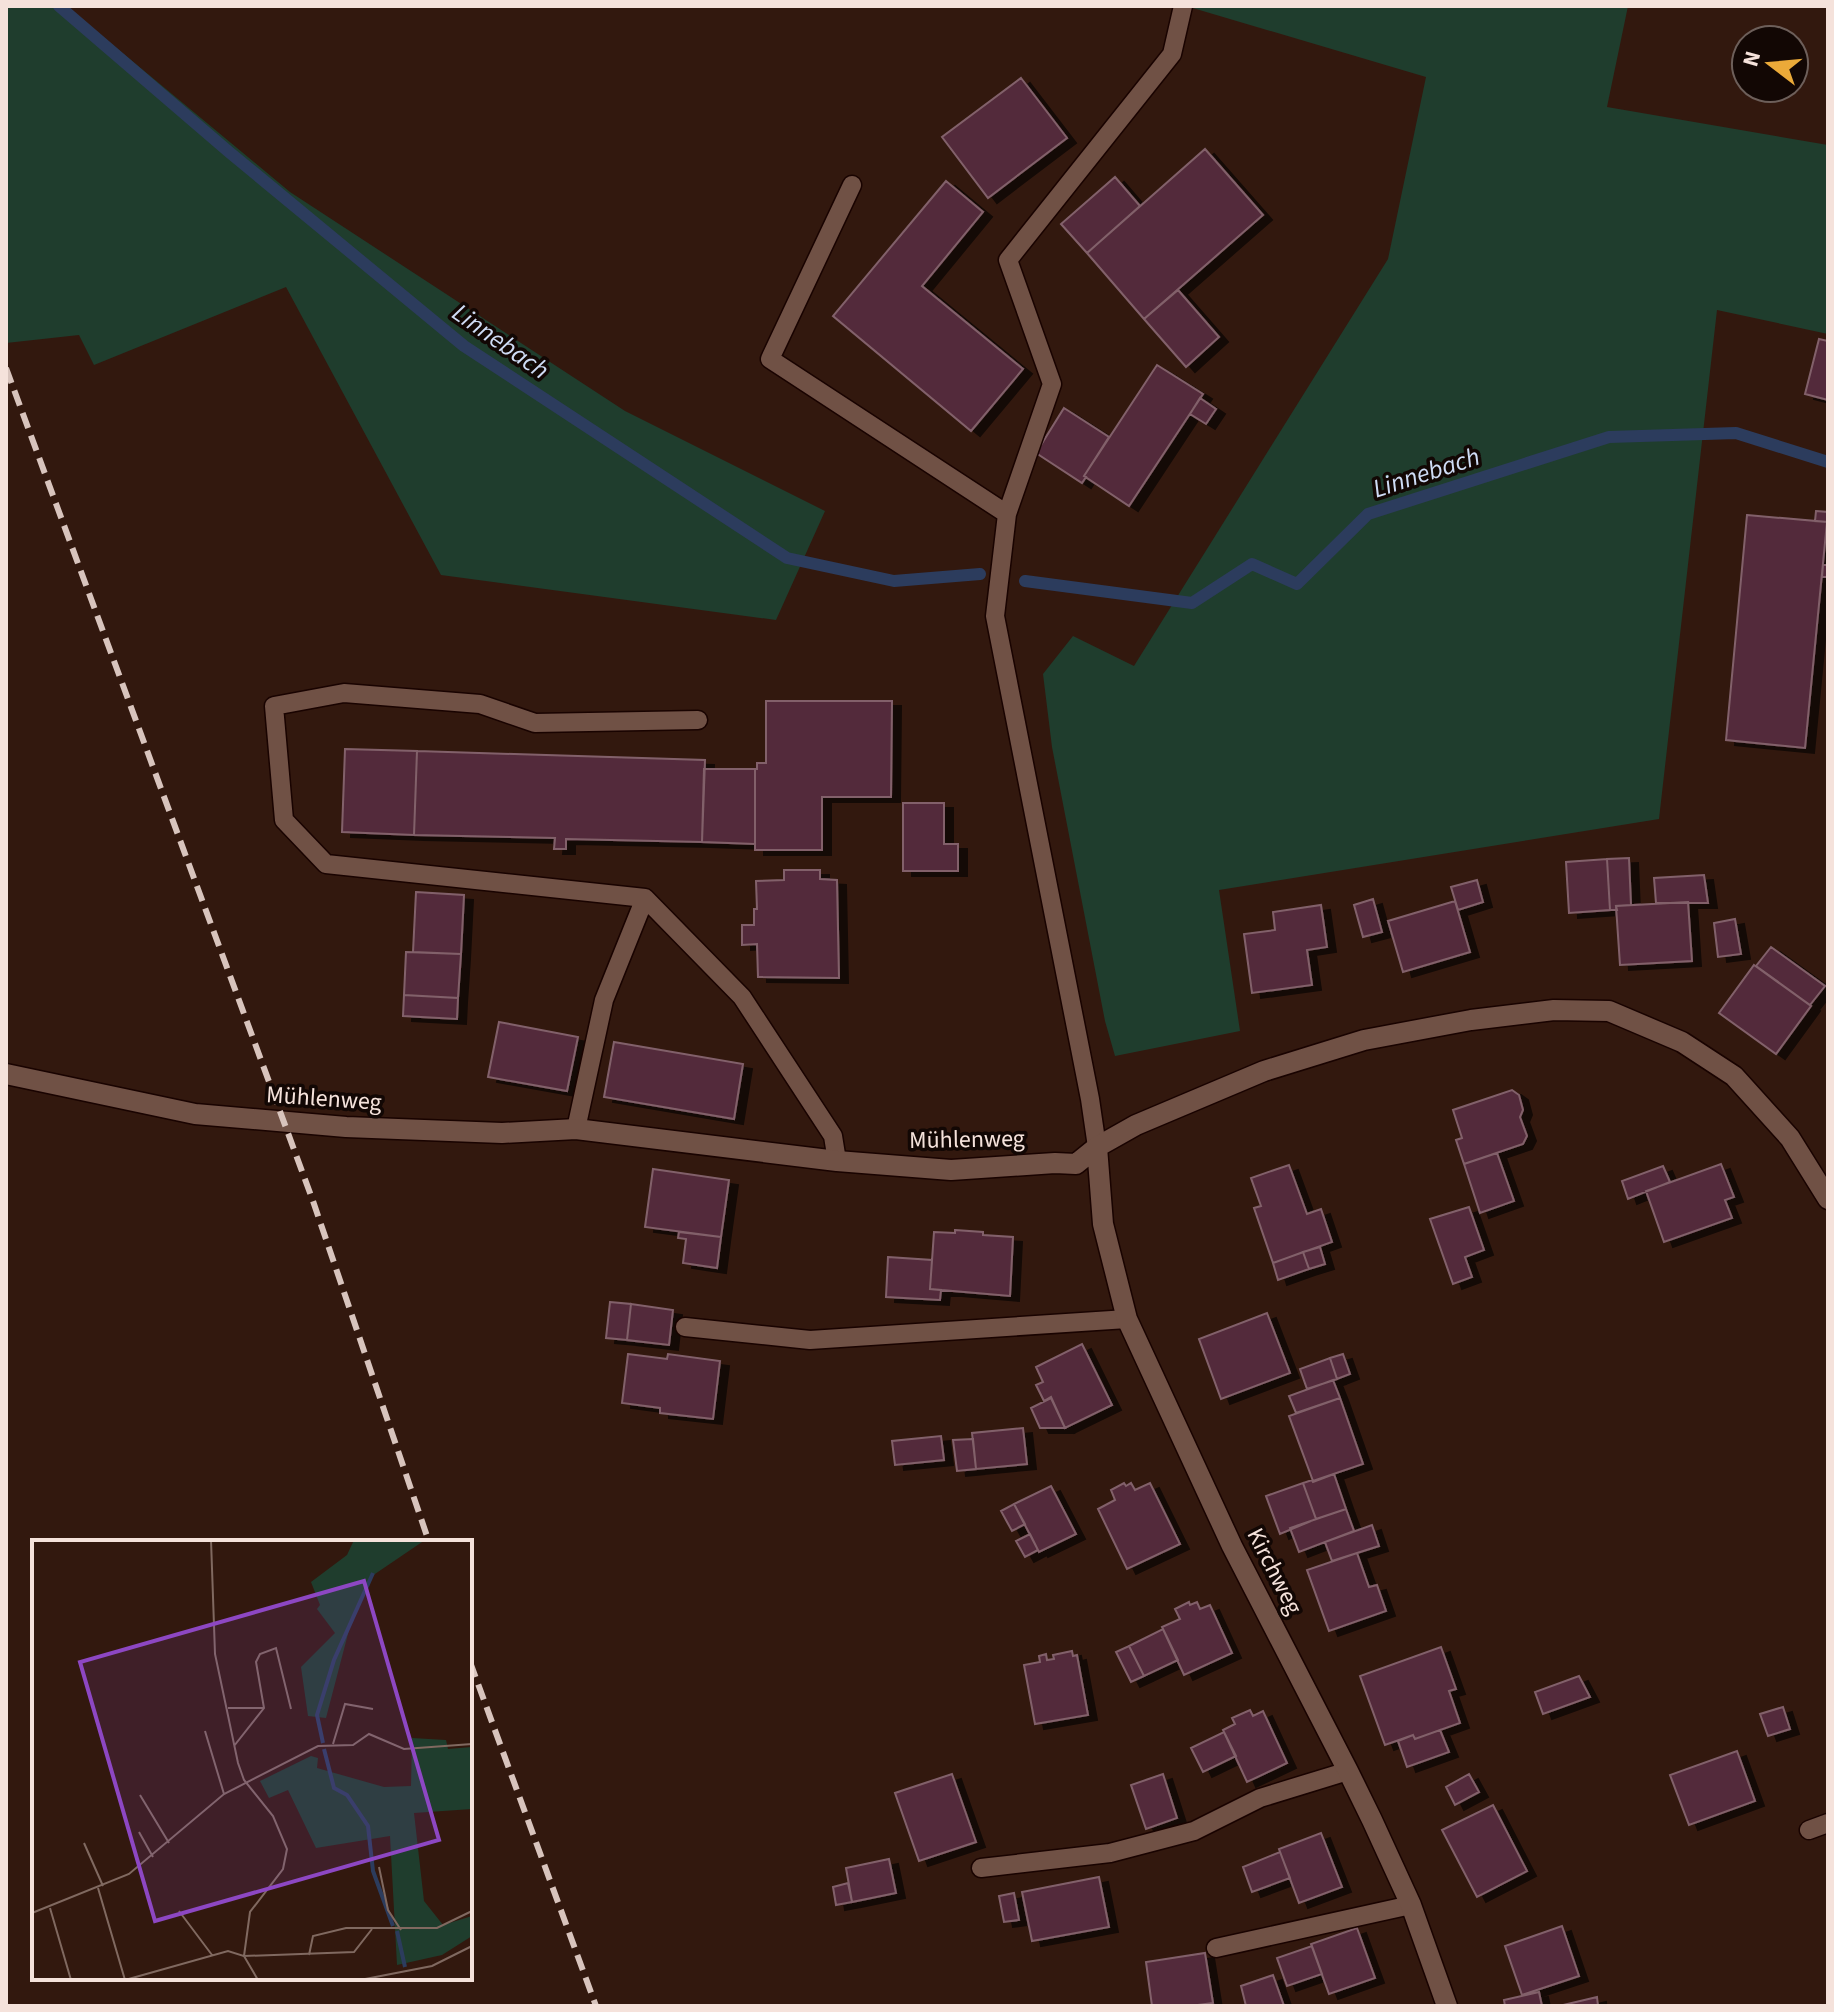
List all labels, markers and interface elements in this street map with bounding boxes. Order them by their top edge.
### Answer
north arrow [1730,24,1810,104]
text: N [1734,47,1769,70]
water label: Linnebach [445,294,557,388]
water label: Linnebach [1368,438,1485,507]
street label: Mühlenweg [265,1077,383,1120]
street label: Mühlenweg [909,1121,1025,1158]
street label: Kirchweg [1238,1522,1311,1621]
inset map [32,1540,472,1980]

